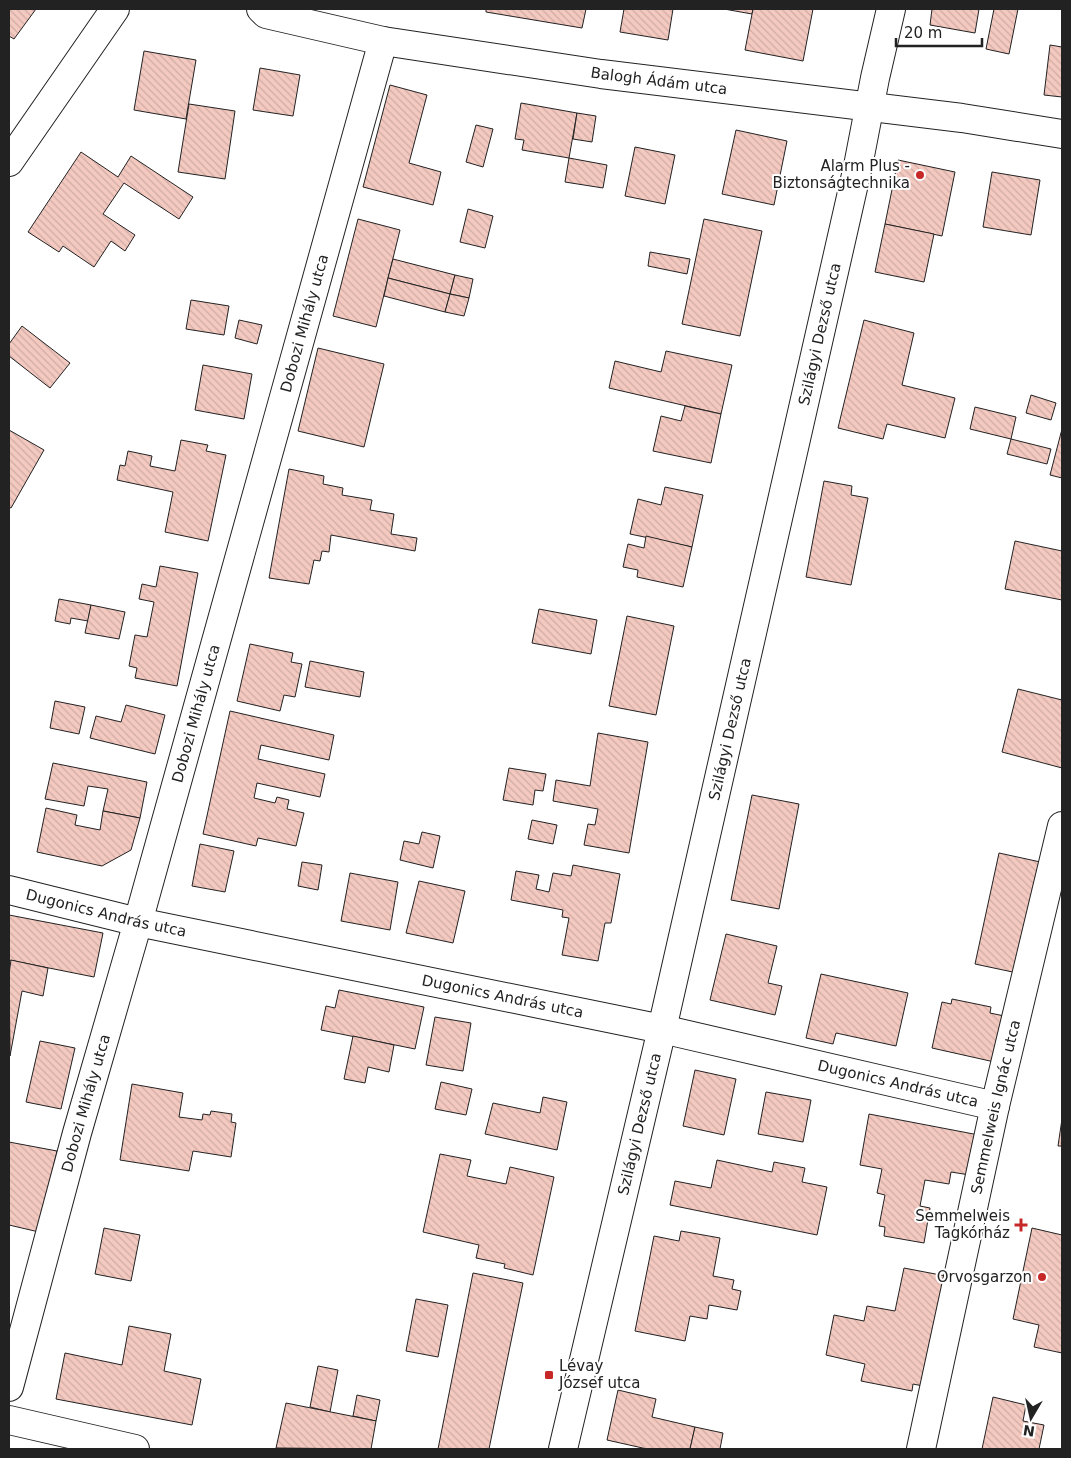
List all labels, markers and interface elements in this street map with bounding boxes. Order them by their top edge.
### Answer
scale bar [896,15,982,47]
text: 20 m [904,24,942,42]
street label: Balogh Ádám utca [589,64,728,98]
place label: Alarm Plus - Biztonságtechnika [772,157,910,192]
marker: Alarm Plus - Biztonságtechnika [914,169,926,181]
street label: Dobozi Mihály utca [277,252,332,395]
street label: Szilágyi Dezső utca [795,261,845,407]
street label: Dobozi Mihály utca [168,642,224,785]
street label: Szilágyi Dezső utca [705,656,755,802]
street label: Dugonics András utca [24,886,188,941]
street label: Dugonics András utca [420,971,585,1022]
street label: Semmelweis Ignác utca [967,1018,1024,1196]
street label: Dobozi Mihály utca [58,1032,114,1174]
street label: Szilágyi Dezső utca [614,1051,665,1197]
street label: Dugonics András utca [816,1056,980,1111]
place label: Semmelweis Tagkórház [915,1207,1010,1242]
marker: Semmelweis Tagkórház [1014,1218,1028,1232]
place label: Orvosgarzon [937,1268,1032,1286]
marker: Orvosgarzon [1036,1271,1048,1283]
place label: Lévay József utca [558,1357,640,1392]
marker: Lévay József utca [543,1369,555,1381]
north arrow [1006,1393,1056,1443]
text: N [1022,1422,1036,1440]

